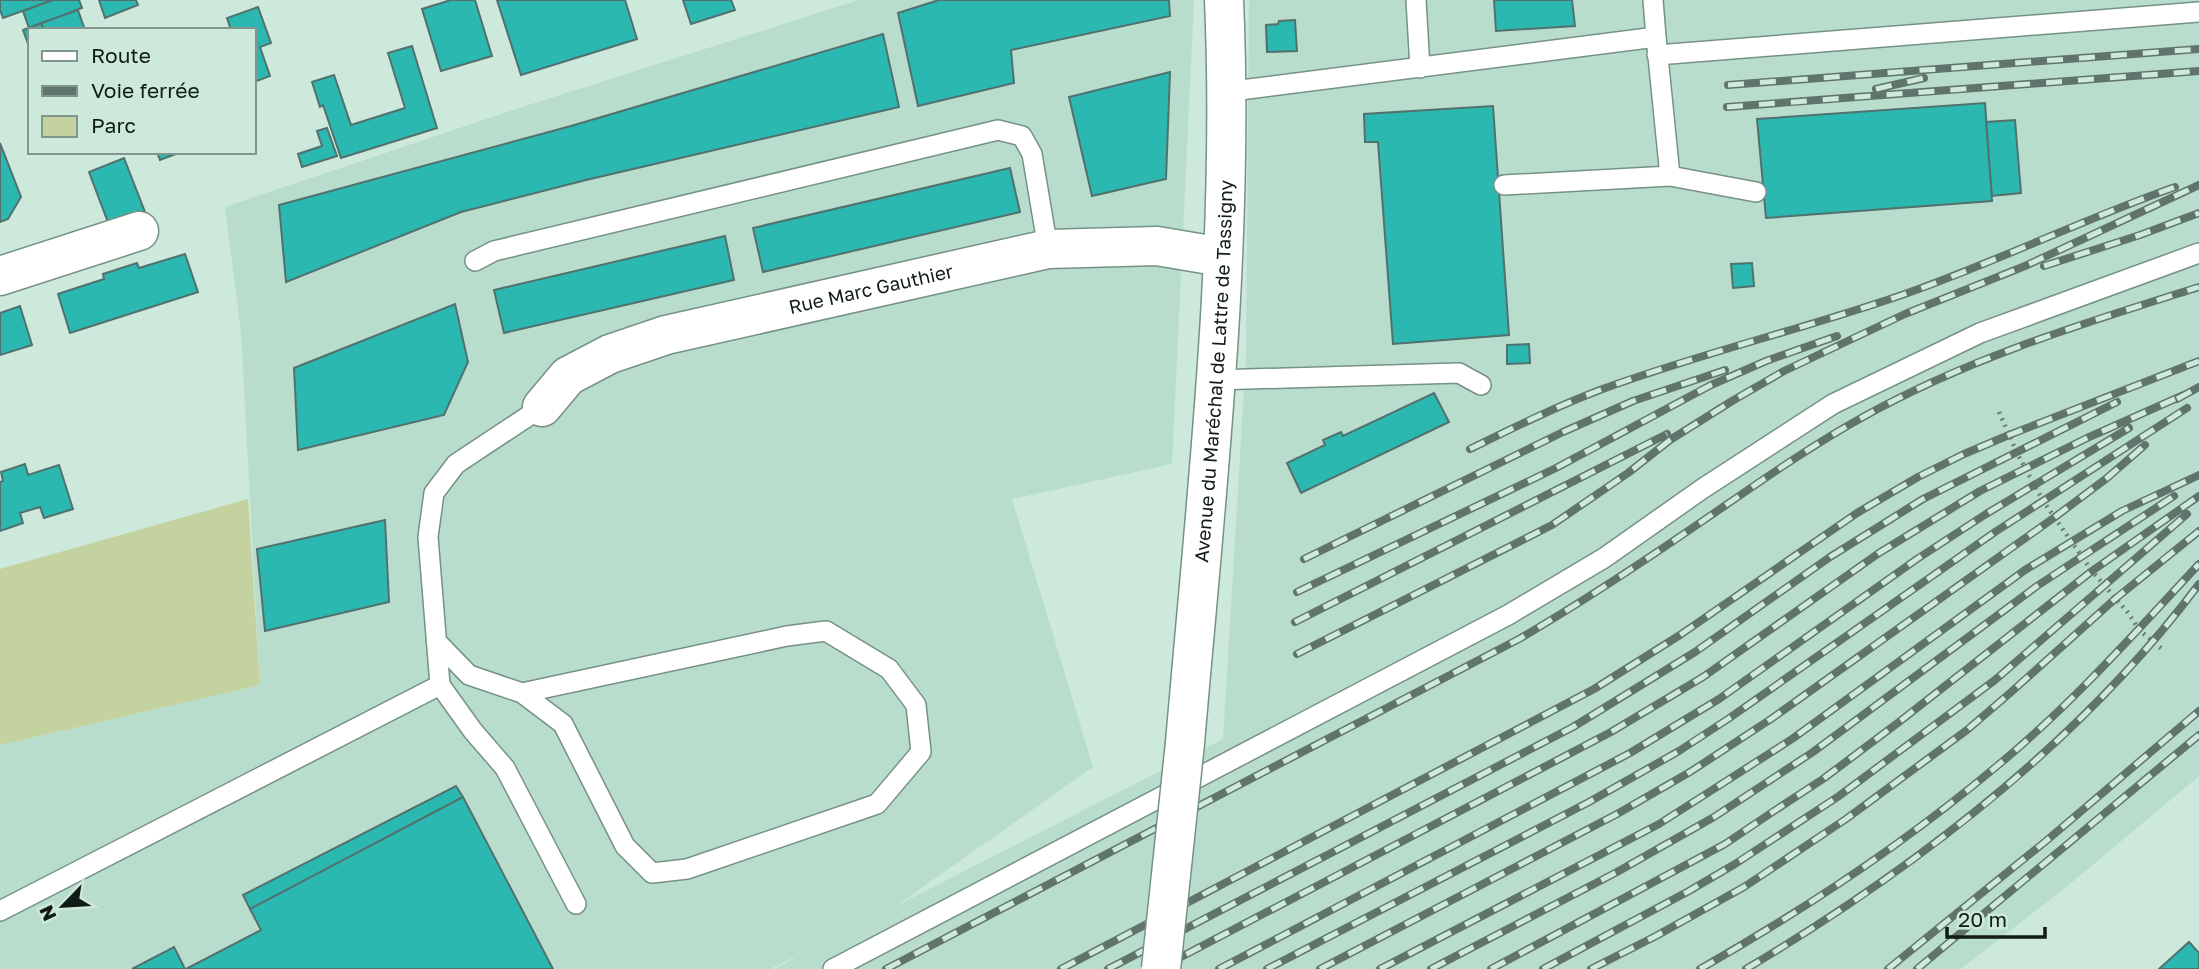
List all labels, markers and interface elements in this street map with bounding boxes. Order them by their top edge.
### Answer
legend [28,28,256,154]
text: Route [91,42,151,68]
text: Voie ferrée [91,77,200,103]
text: Parc [91,112,136,138]
street label: Avenue du Maréchal de Lattre de Tassigny [1189,179,1237,563]
street label: Rue Marc Gauthier [786,259,956,318]
north arrow [28,871,98,941]
scale bar [1947,895,2045,939]
text: N [34,902,61,925]
text: 20 m [1958,906,2007,932]

